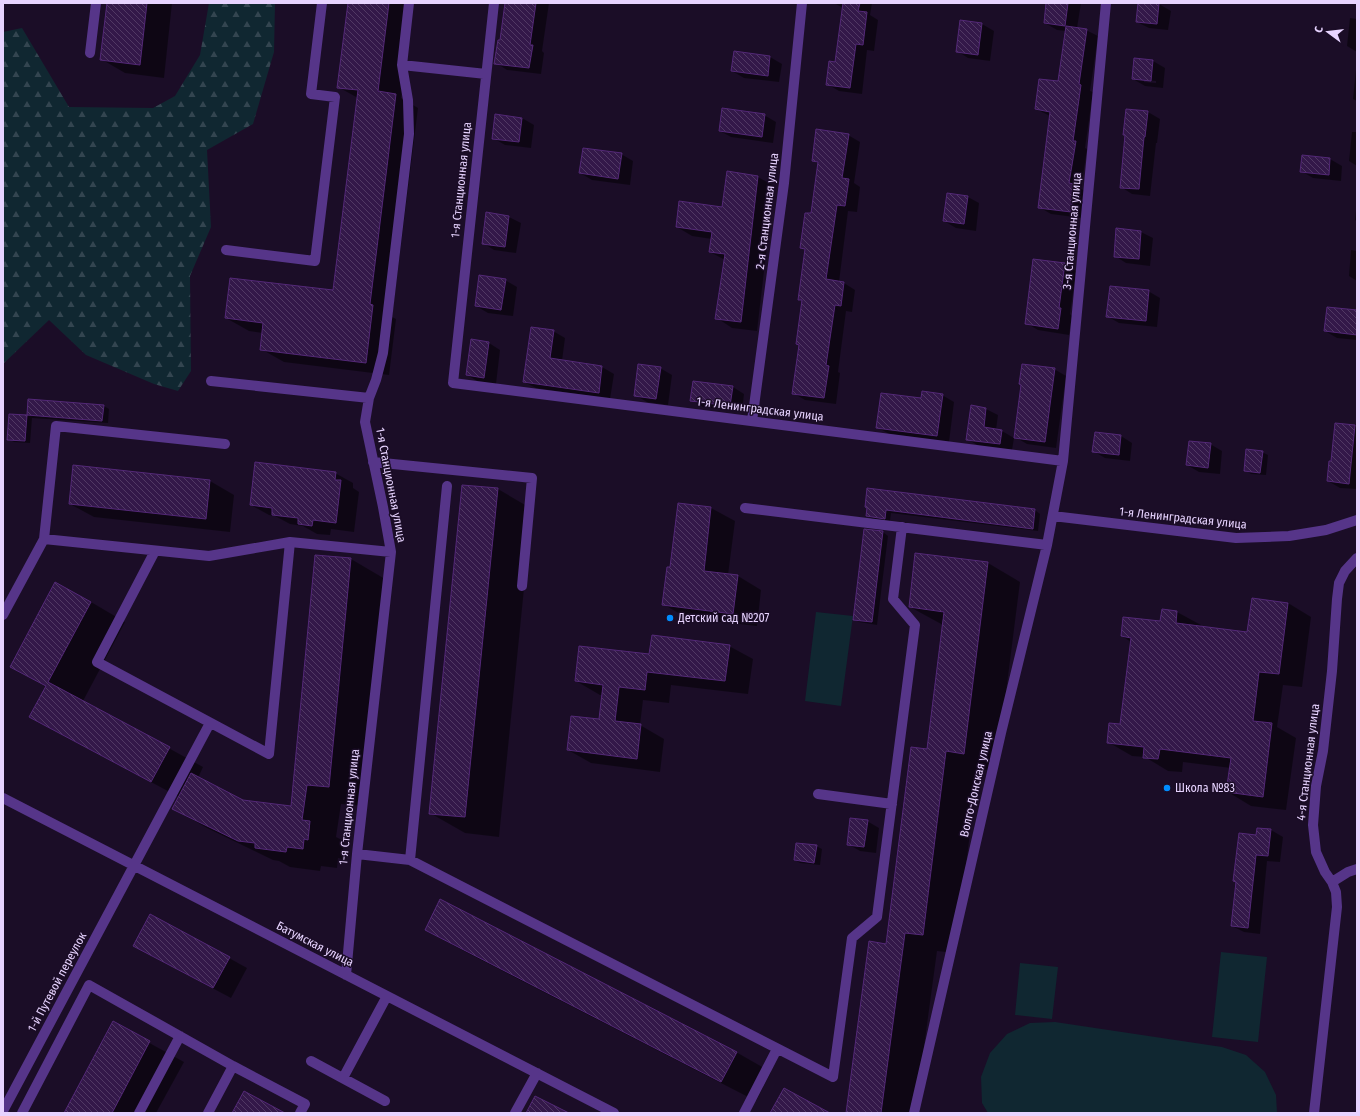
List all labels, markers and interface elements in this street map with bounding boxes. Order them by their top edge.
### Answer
north arrow [1308,12,1348,52]
text: С [1312,25,1326,34]
street label: 1-я Станционная улица [448,121,474,239]
street label: 2-я Станционная улица [753,152,781,270]
street label: 3-я Станционная улица [1060,172,1084,290]
street label: 1-я Ленинградская улица [696,394,825,424]
street label: 1-я Станционная улица [373,426,409,544]
street label: 1-я Ленинградская улица [1119,504,1248,532]
place label: Детский сад №207 [677,611,770,625]
marker: Детский сад №207 [665,613,675,623]
street label: 4-я Станционная улица [1294,703,1322,821]
street label: Волго-Донская улица [957,730,995,838]
street label: 1-я Станционная улица [336,748,362,866]
place label: Школа №83 [1175,781,1235,795]
marker: Школа №83 [1162,783,1172,793]
street label: Батумская улица [274,919,356,970]
street label: 1-й Путевой переулок [25,929,89,1034]

